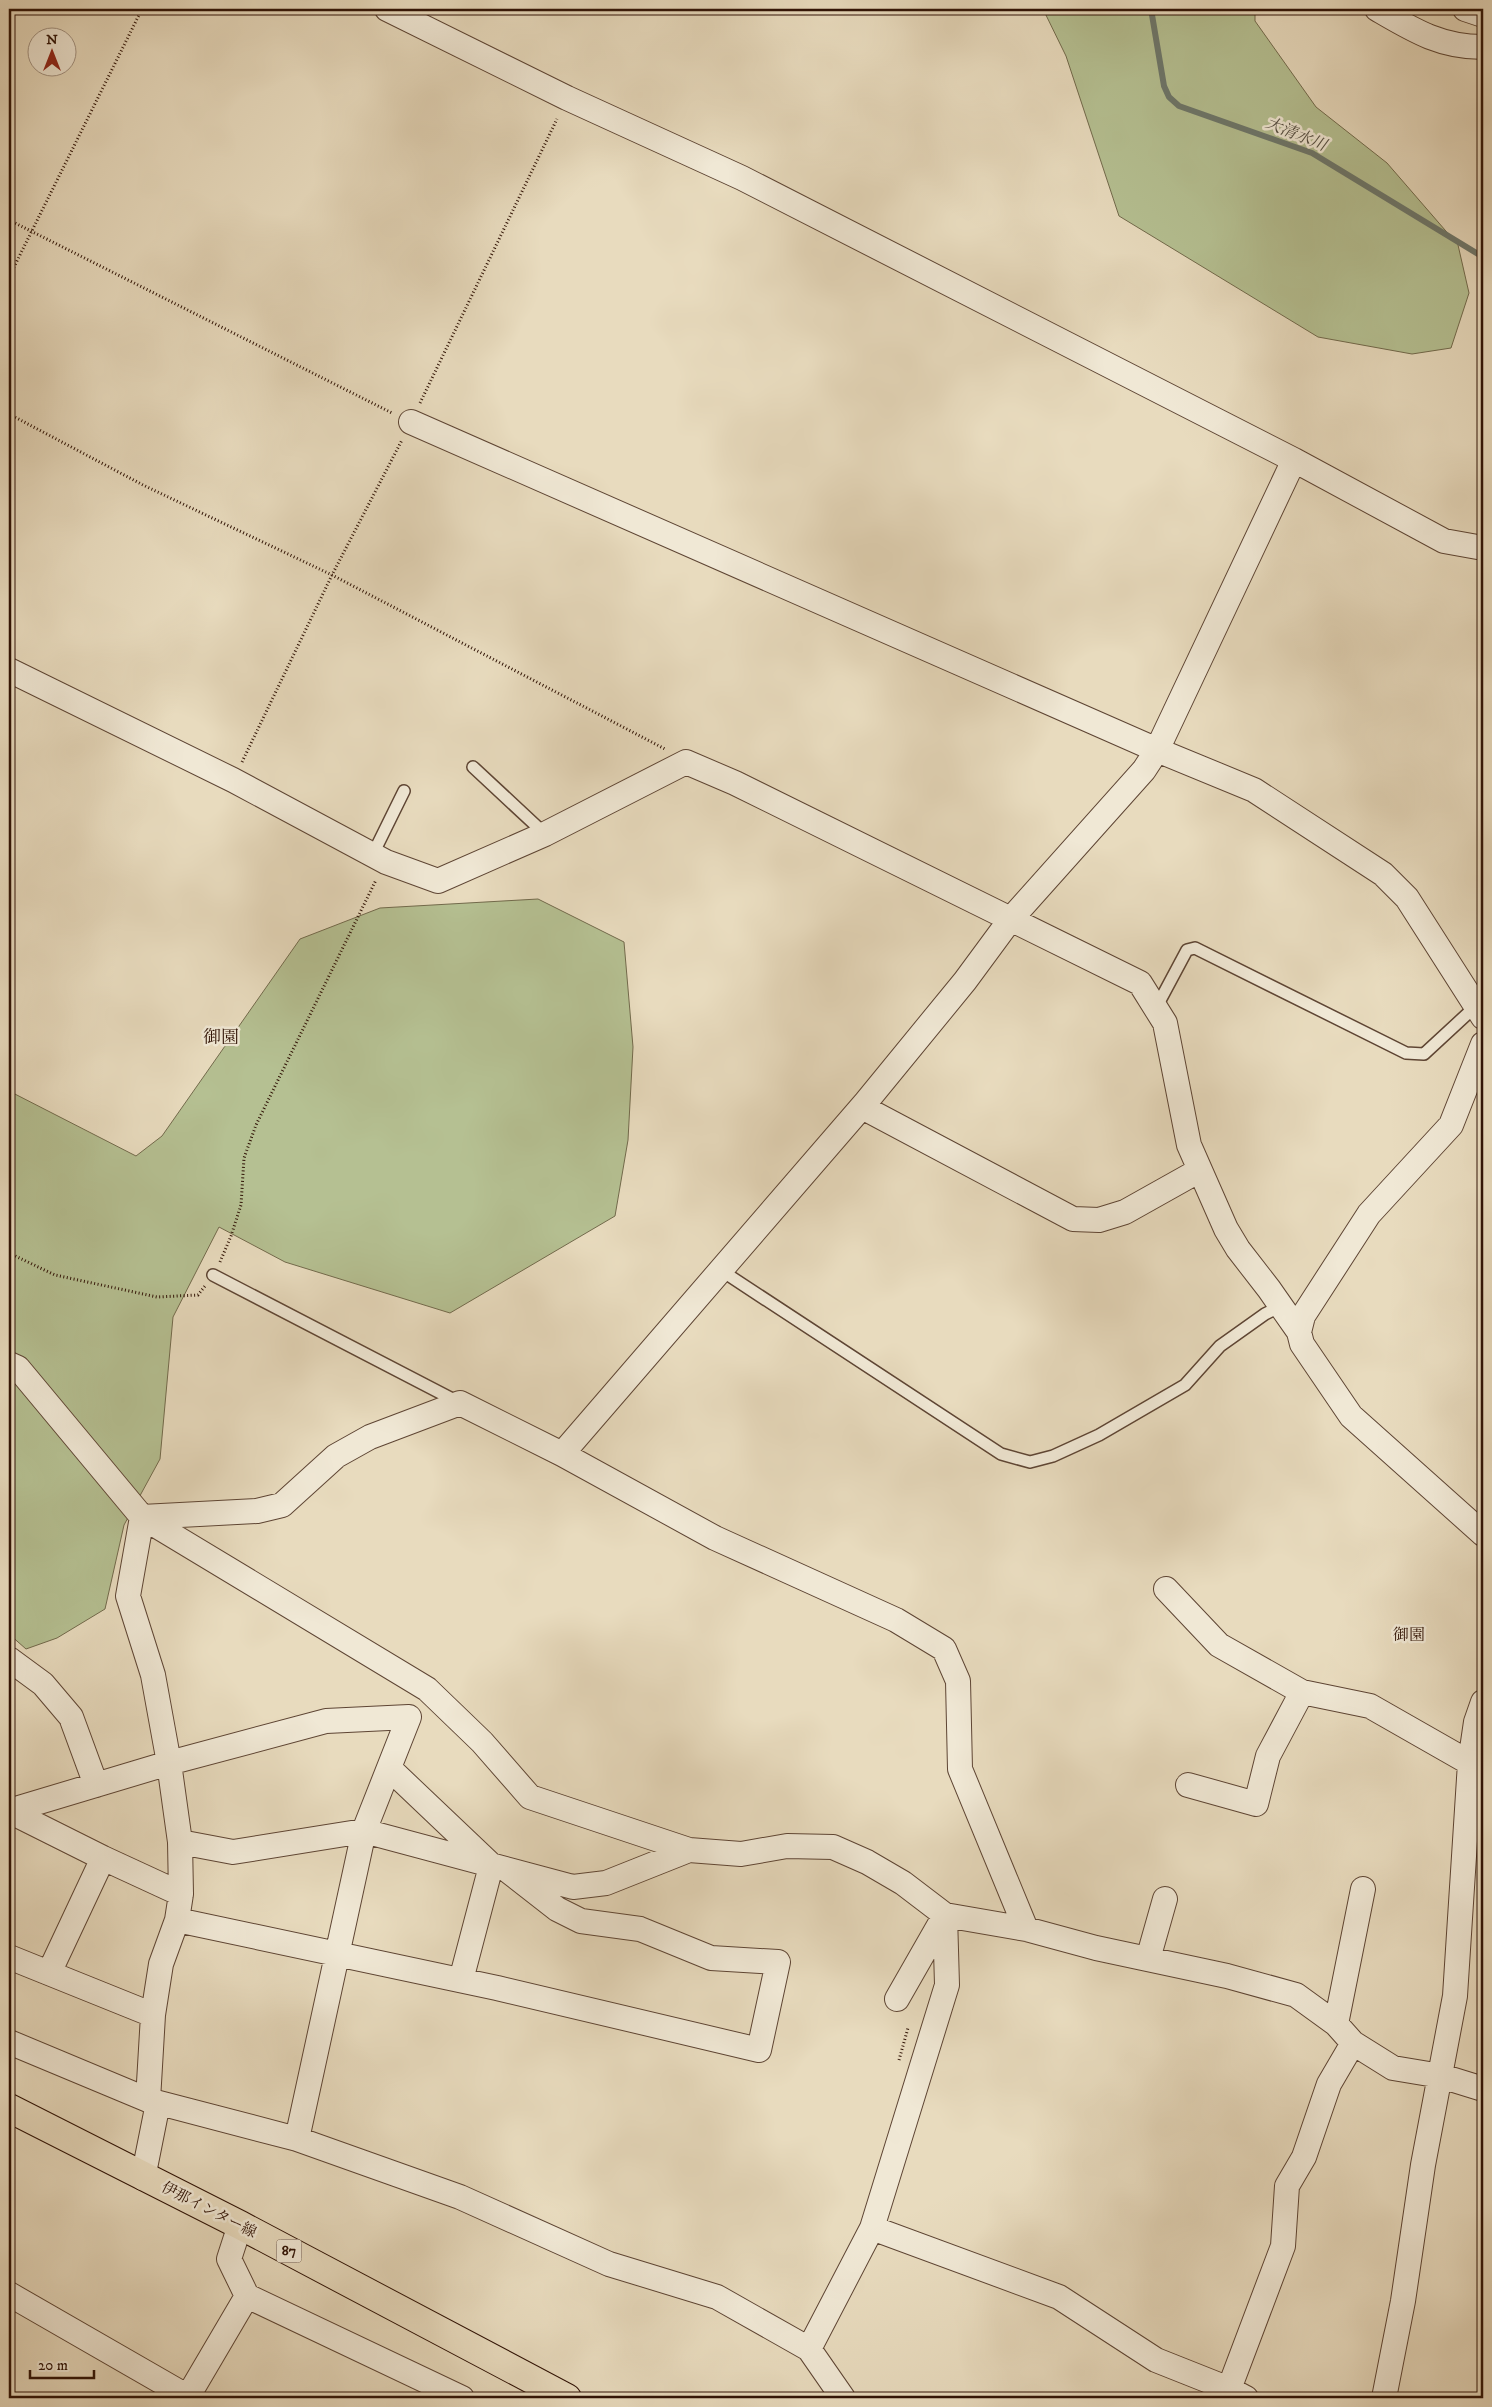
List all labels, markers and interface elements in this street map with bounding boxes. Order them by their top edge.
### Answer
north arrow [28,28,78,78]
text: N [46,31,58,49]
water label: 大清水川 [1263,113,1331,156]
district label: 御園 [203,1027,239,1049]
district label: 御園 [1393,1625,1425,1645]
street label: 伊那インター線 [158,2178,260,2242]
road number: 87 [276,2240,302,2262]
scale bar [30,2347,94,2379]
text: 20 m [38,2356,68,2375]

